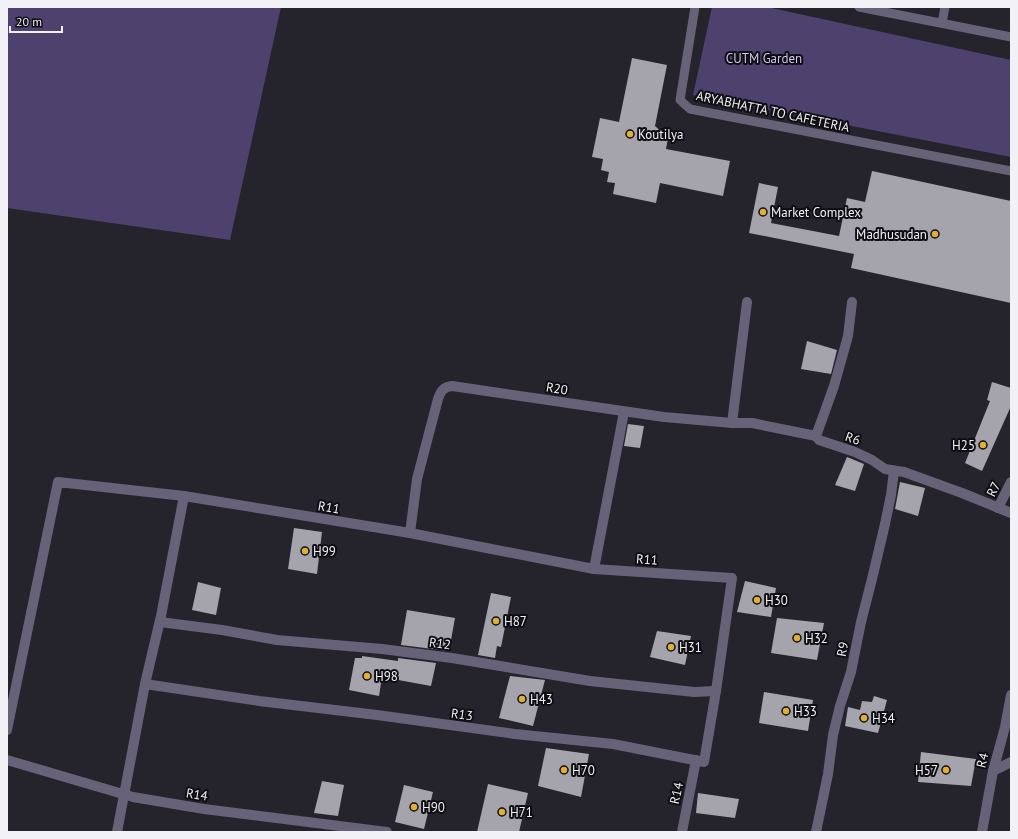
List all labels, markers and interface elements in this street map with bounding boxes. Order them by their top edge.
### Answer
scale bar [10,8,62,34]
text: 20 m [16,14,42,29]
park label: CUTM Garden [726,50,802,67]
street label: ARYABHATTA TO CAFETERIA [695,87,851,136]
place label: Koutilya [638,126,683,143]
marker: Koutilya [625,129,635,139]
place label: Market Complex [771,204,861,221]
marker: Market Complex [758,207,768,217]
place label: Madhusudan [856,226,927,243]
marker: Madhusudan [930,229,940,239]
street label: R20 [545,378,569,399]
street label: R6 [843,428,863,449]
place label: H25 [952,437,975,454]
marker: H25 [978,440,988,450]
street label: R7 [983,479,1004,500]
street label: R11 [317,497,341,518]
place label: H99 [313,543,336,560]
marker: H99 [300,546,310,556]
street label: R11 [635,550,658,569]
place label: H30 [765,592,788,609]
marker: H30 [752,595,762,605]
place label: H87 [504,613,527,630]
marker: H87 [491,616,501,626]
place label: H32 [805,630,828,647]
marker: H32 [792,633,802,643]
street label: R12 [428,634,452,653]
place label: H31 [679,639,702,656]
street label: R9 [833,640,852,658]
marker: H31 [666,642,676,652]
place label: H98 [375,668,398,685]
marker: H98 [362,671,372,681]
place label: H43 [530,691,553,708]
marker: H43 [517,694,527,704]
place label: H33 [794,703,817,720]
street label: R13 [450,705,474,724]
marker: H33 [781,706,791,716]
place label: H34 [872,710,895,727]
marker: H34 [859,713,869,723]
street label: R4 [972,751,993,769]
place label: H70 [572,762,595,779]
place label: H57 [915,762,938,779]
marker: H70 [559,765,569,775]
marker: H57 [941,765,951,775]
street label: R14 [666,781,687,806]
street label: R14 [185,784,209,805]
place label: H90 [422,799,445,816]
marker: H90 [409,802,419,812]
place label: H71 [510,804,533,821]
marker: H71 [497,807,507,817]

